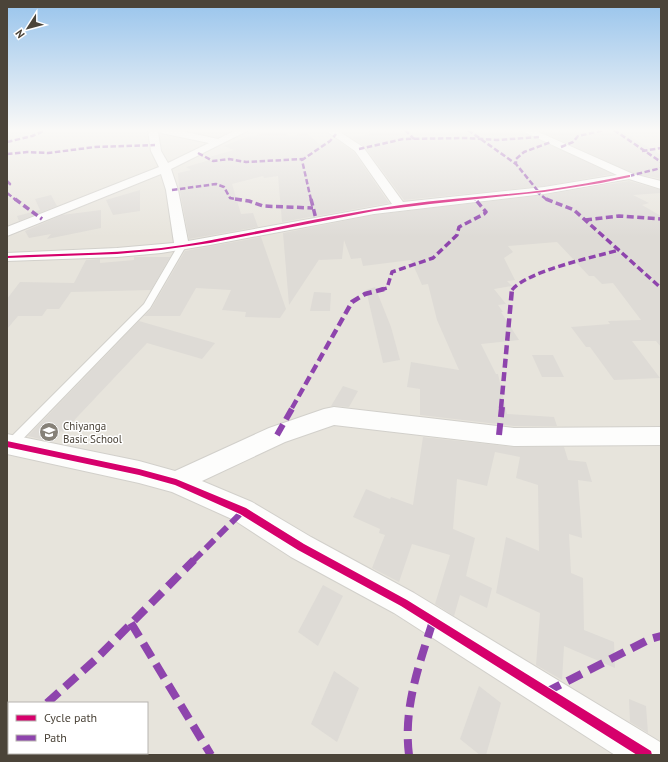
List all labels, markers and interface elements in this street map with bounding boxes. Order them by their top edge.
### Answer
north arrow [8,8,48,48]
text: N [12,27,28,41]
place label: Chiyanga Basic School [63,419,123,446]
school or university icon: Chiyanga Basic School [38,421,60,443]
legend [8,702,148,754]
text: Cycle path [44,710,97,725]
text: Path [44,730,67,745]

